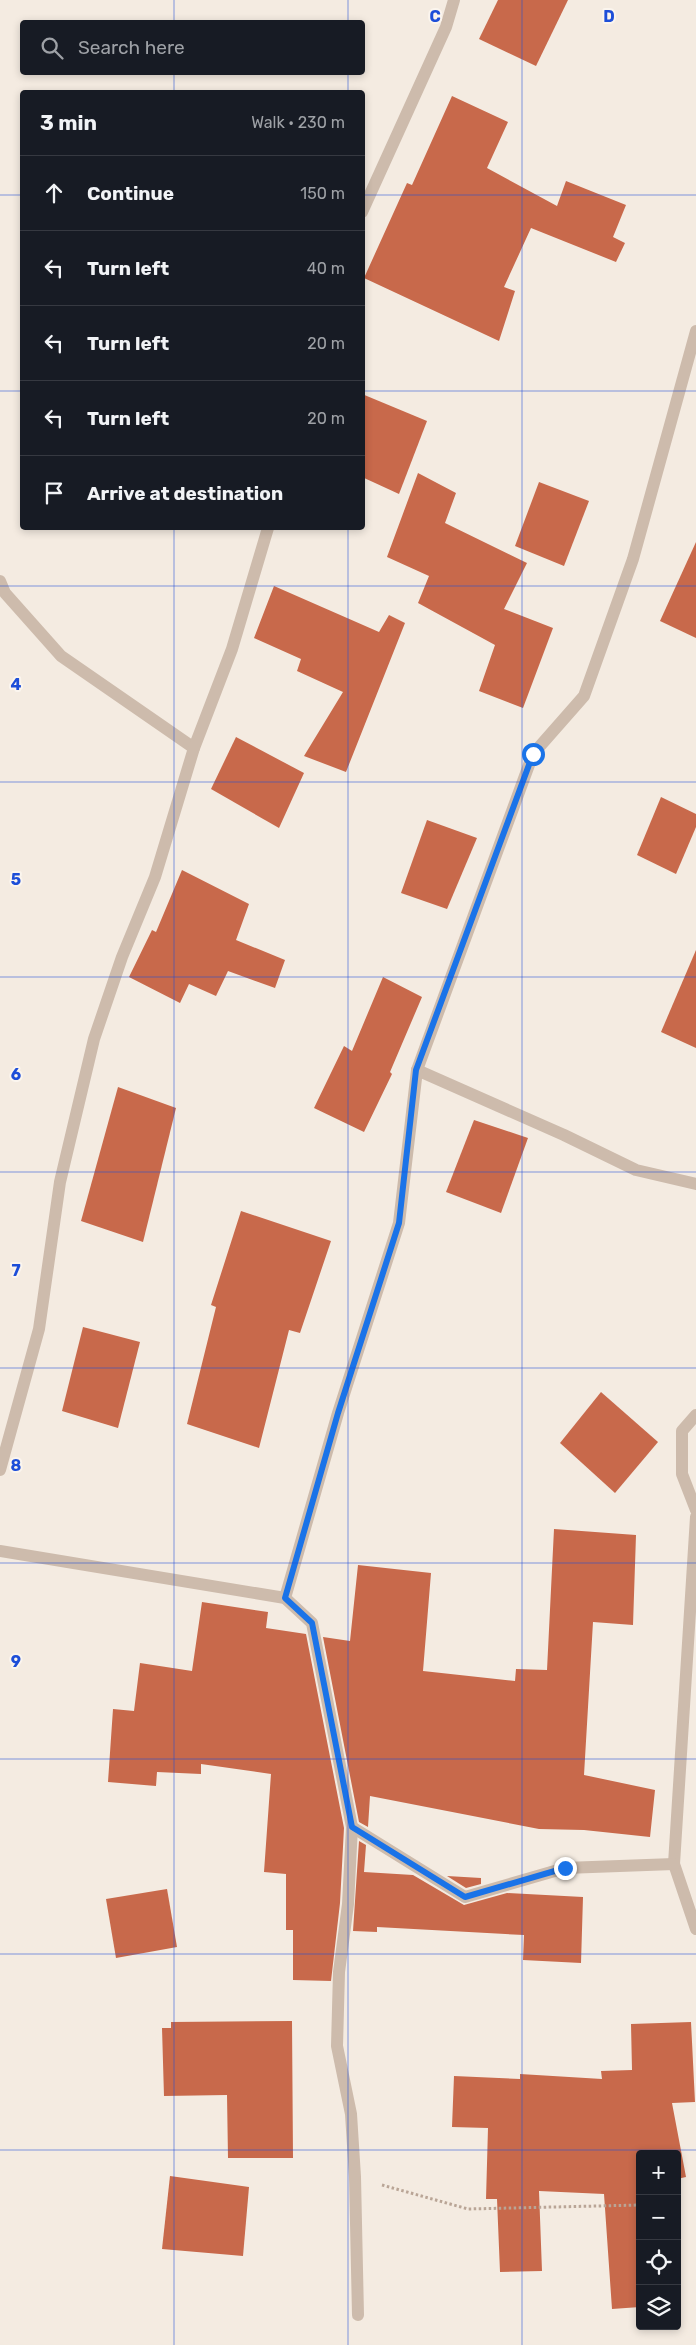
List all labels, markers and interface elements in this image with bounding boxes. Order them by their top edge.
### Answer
text: C [429,7,441,26]
text: D [603,7,615,26]
search box [20,20,365,75]
icon: search [38,34,66,62]
text: Search here [78,36,185,59]
text: 3 min [40,110,97,135]
text: Walk · 230 m [251,113,345,132]
icon: ahead [40,179,68,207]
text: Continue [87,182,174,205]
text: 150 m [300,184,345,203]
icon: left [40,254,68,282]
text: Turn left [87,257,169,280]
text: 40 m [307,259,345,278]
icon: left [40,329,68,357]
text: Turn left [87,332,169,355]
text: 20 m [307,334,345,353]
icon: left [40,404,68,432]
text: Turn left [87,407,169,430]
text: 20 m [307,409,345,428]
icon: arrive [40,479,68,507]
text: Arrive at destination [87,482,283,505]
text: 4 [11,675,22,694]
route start [522,743,545,766]
text: 5 [11,870,21,889]
text: 6 [11,1065,21,1084]
text: 7 [11,1261,21,1280]
text: 8 [11,1456,22,1475]
text: 9 [11,1652,21,1671]
route end [554,1857,577,1880]
map controls [636,2150,681,2330]
button: + [636,2150,681,2195]
button: − [636,2195,681,2240]
button: locate [636,2240,681,2285]
button: layers [636,2285,681,2330]

